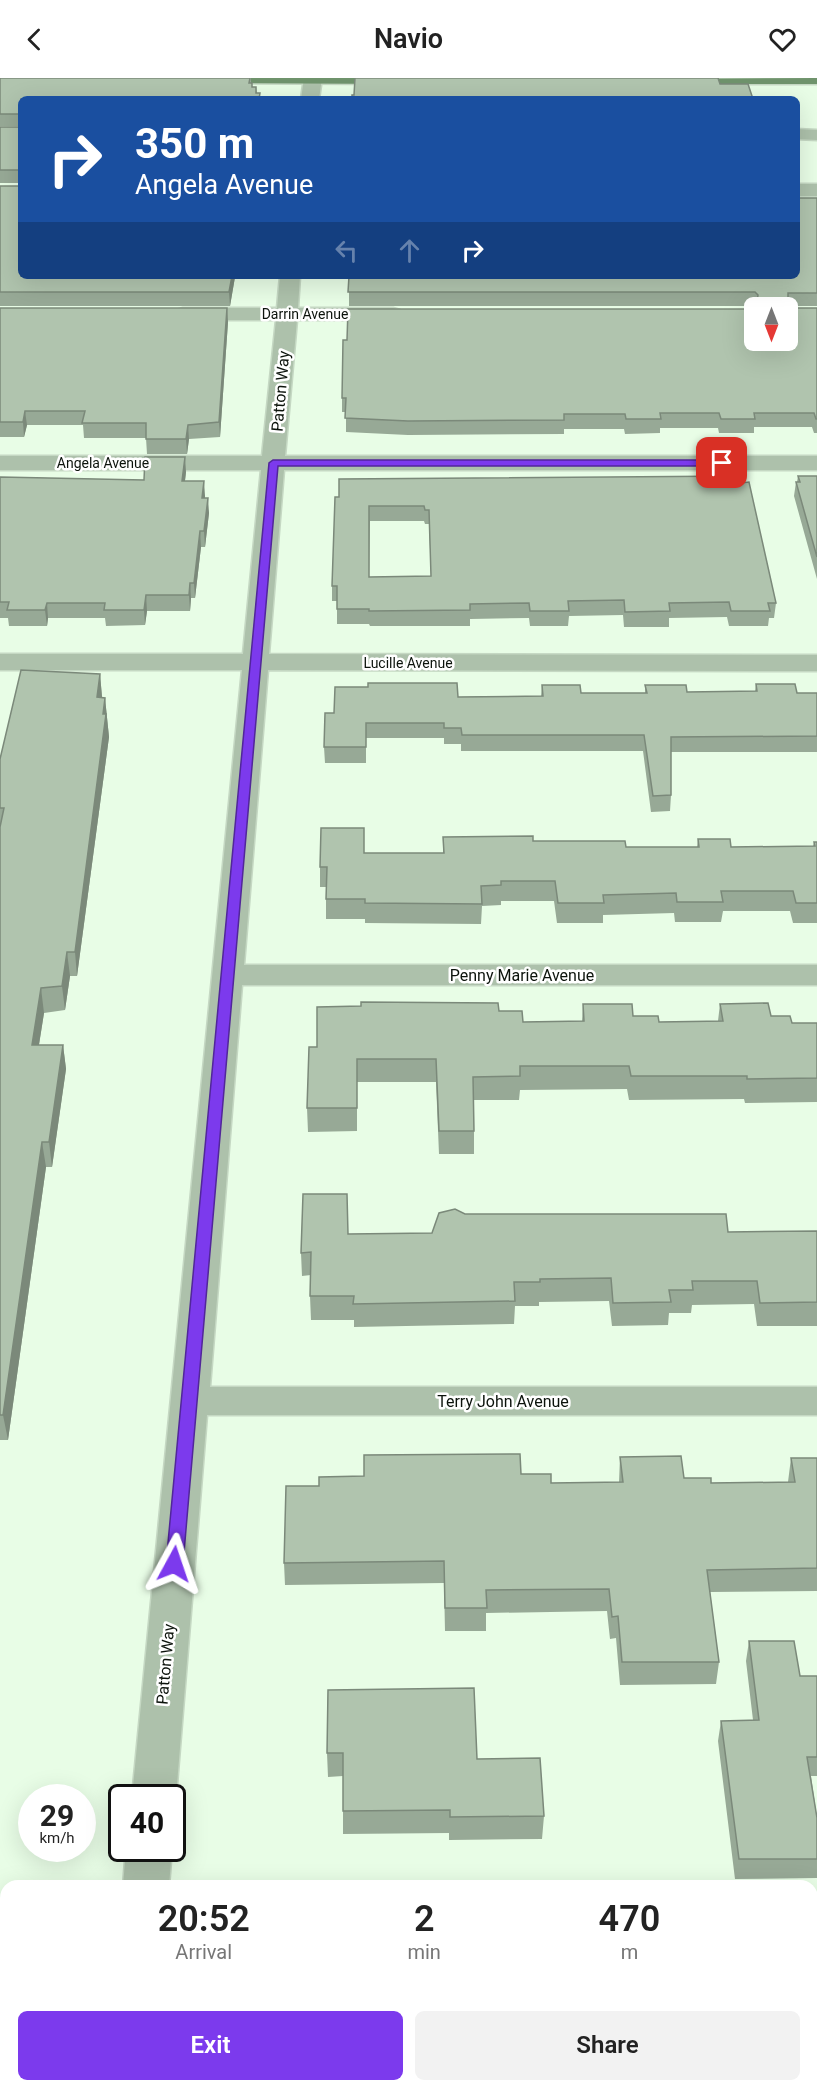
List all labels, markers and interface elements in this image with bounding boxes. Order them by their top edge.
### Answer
icon: back [18,23,51,56]
text: Navio [374,23,443,55]
icon: heart [766,23,799,56]
text: 350 m [135,119,254,168]
icon: right [36,120,114,198]
text: Angela Avenue [135,169,313,201]
icon: left [330,234,363,267]
icon: ahead [393,234,426,267]
icon: right [456,234,489,267]
north arrow [744,297,798,351]
map controls [744,297,798,351]
street label: Darrin Avenue [262,306,348,322]
street label: Patton Way [268,349,294,432]
pin [696,437,747,488]
icon: arrive [705,446,738,479]
street label: Angela Avenue [57,455,149,471]
street label: Lucille Avenue [363,655,453,671]
street label: Penny Marie Avenue [450,966,594,985]
street label: Terry John Avenue [437,1392,569,1411]
position arrow [142,1532,206,1596]
street label: Patton Way [153,1622,179,1705]
speed limit sign: 40 [108,1784,186,1862]
text: 29 [40,1798,74,1833]
text: km/h [39,1829,75,1847]
text: 20:52 [158,1898,250,1940]
text: 2 [414,1898,434,1940]
text: 470 [599,1898,660,1940]
text: Arrival [175,1940,232,1964]
text: min [407,1940,441,1964]
text: m [621,1940,638,1964]
button: Exit [18,2011,403,2080]
button: Share [415,2011,800,2080]

